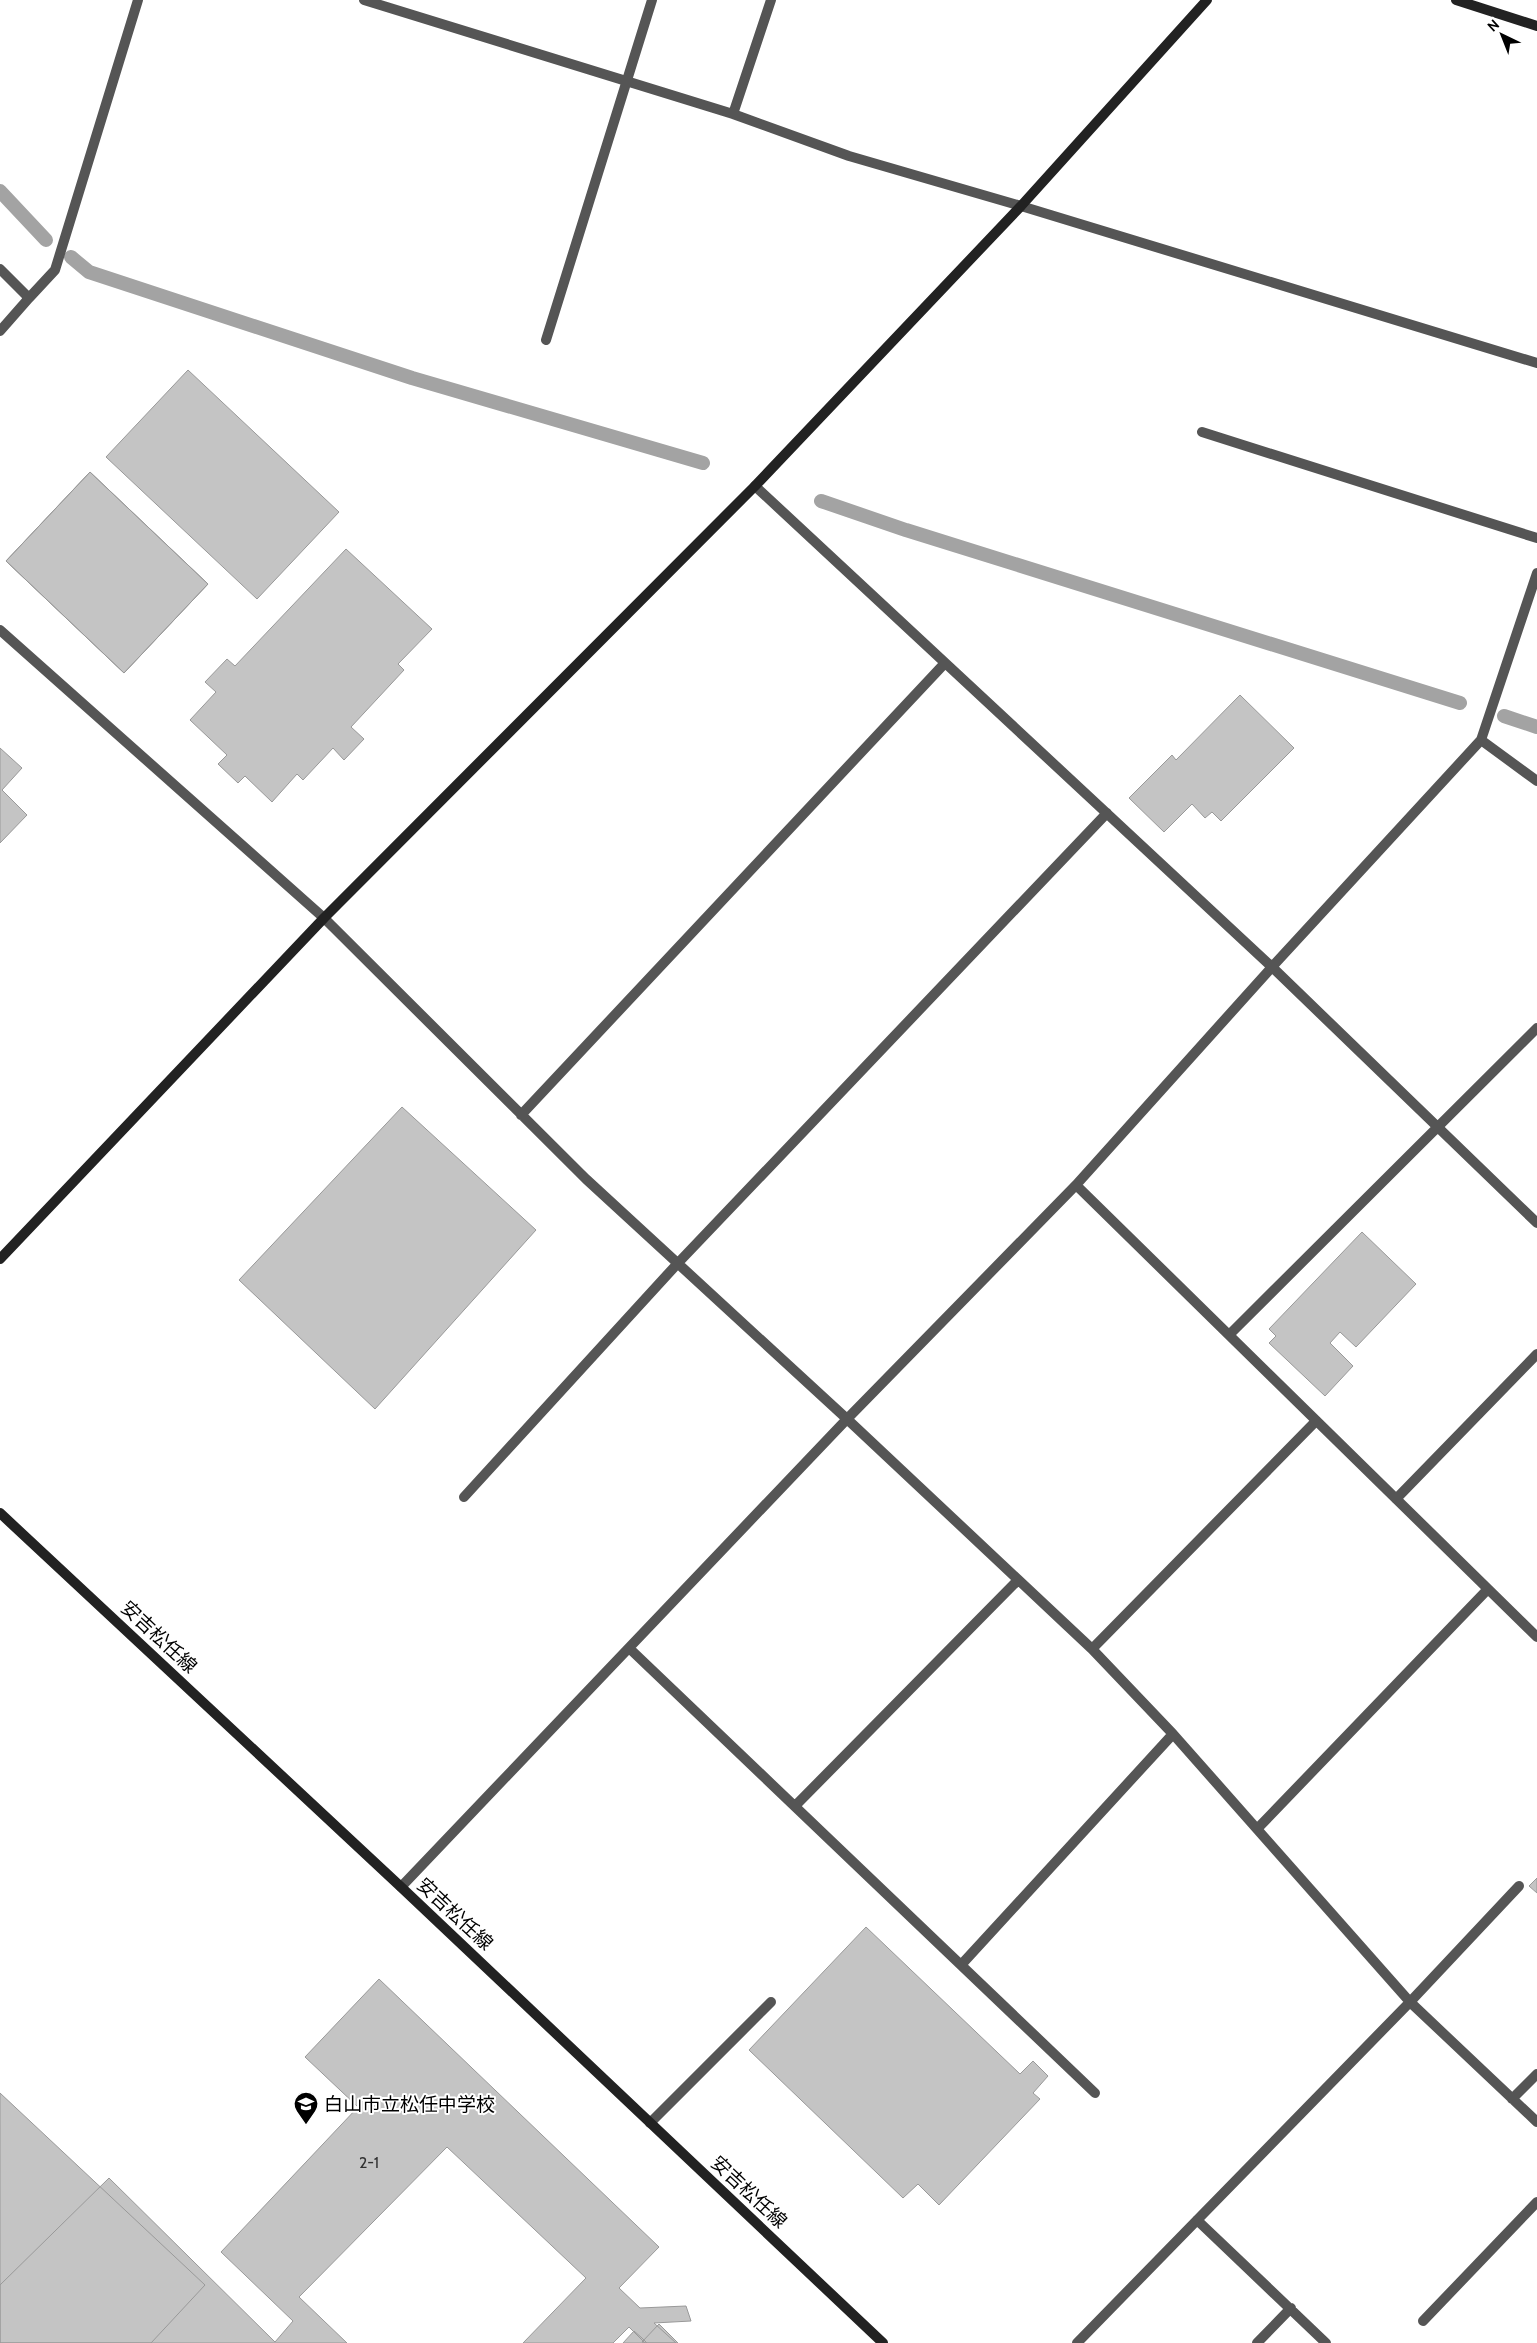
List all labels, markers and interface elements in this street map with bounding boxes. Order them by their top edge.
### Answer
north arrow [1477,10,1527,60]
text: N [1483,16,1503,35]
street label: 安吉松任線 [116,1596,202,1678]
street label: 安吉松任線 [412,1873,498,1955]
school or university icon: 白山市立松任中学校 [293,2091,319,2125]
place label: 白山市立松任中学校 [324,2093,495,2116]
street label: 安吉松任線 [706,2151,792,2233]
house number: 2-1 [359,2153,379,2172]

